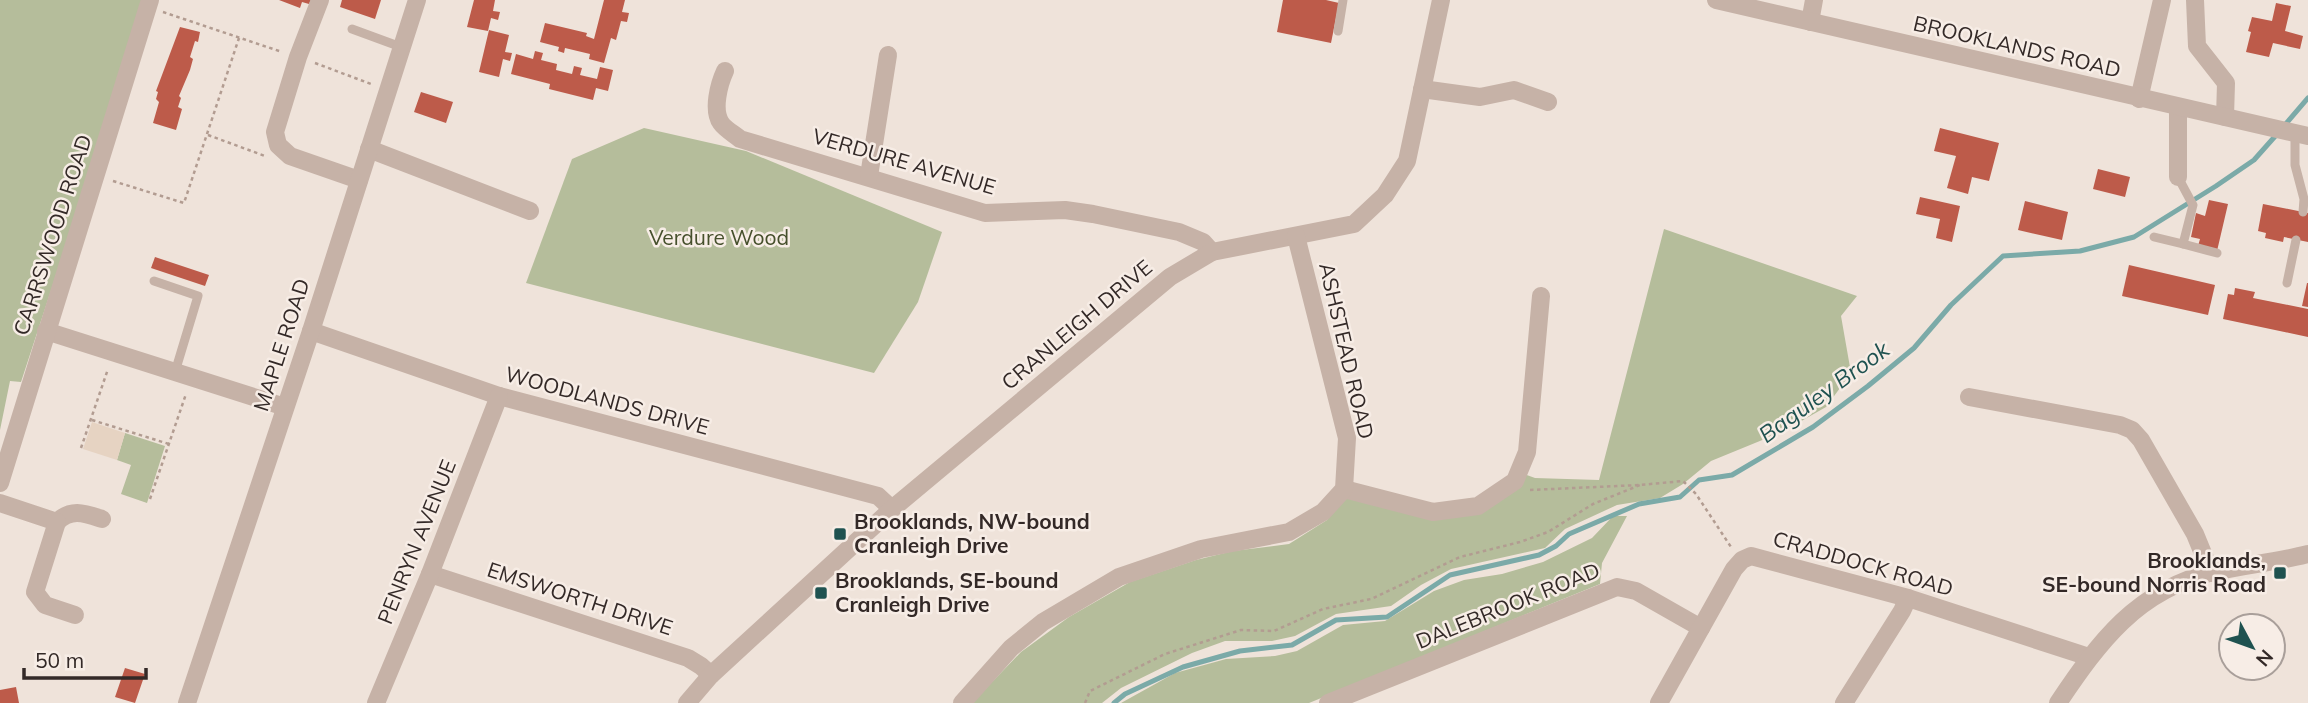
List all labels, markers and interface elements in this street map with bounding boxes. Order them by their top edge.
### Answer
street label: BROOKLANDS ROAD [1911,9,2124,83]
street label: VERDURE AVENUE [810,122,999,200]
street label: CARRSWOOD ROAD [7,131,97,338]
park label: Verdure Wood [649,224,789,250]
street label: CRANLEIGH DRIVE [996,254,1157,395]
street label: ASHSTEAD ROAD [1314,260,1380,441]
street label: MAPLE ROAD [247,275,315,414]
water label: Baguley Brook [1753,334,1896,449]
street label: WOODLANDS DRIVE [502,360,712,440]
street label: PENRYN AVENUE [371,456,461,628]
place label: Brooklands, NW-bound Cranleigh Drive [854,508,1090,558]
street label: CRADDOCK ROAD [1770,525,1956,601]
marker: Brooklands, NW-bound Cranleigh Drive [832,526,848,542]
place label: Brooklands, SE-bound Norris Road [2042,547,2266,597]
street label: EMSWORTH DRIVE [484,556,676,640]
street label: DALEBROOK ROAD [1412,556,1603,654]
marker: Brooklands, SE-bound Norris Road [2272,565,2288,581]
place label: Brooklands, SE-bound Cranleigh Drive [835,567,1058,617]
marker: Brooklands, SE-bound Cranleigh Drive [813,585,829,601]
north arrow [2217,612,2287,682]
scale bar [24,636,147,680]
text: N [2251,645,2279,671]
text: 50 m [35,647,84,673]

